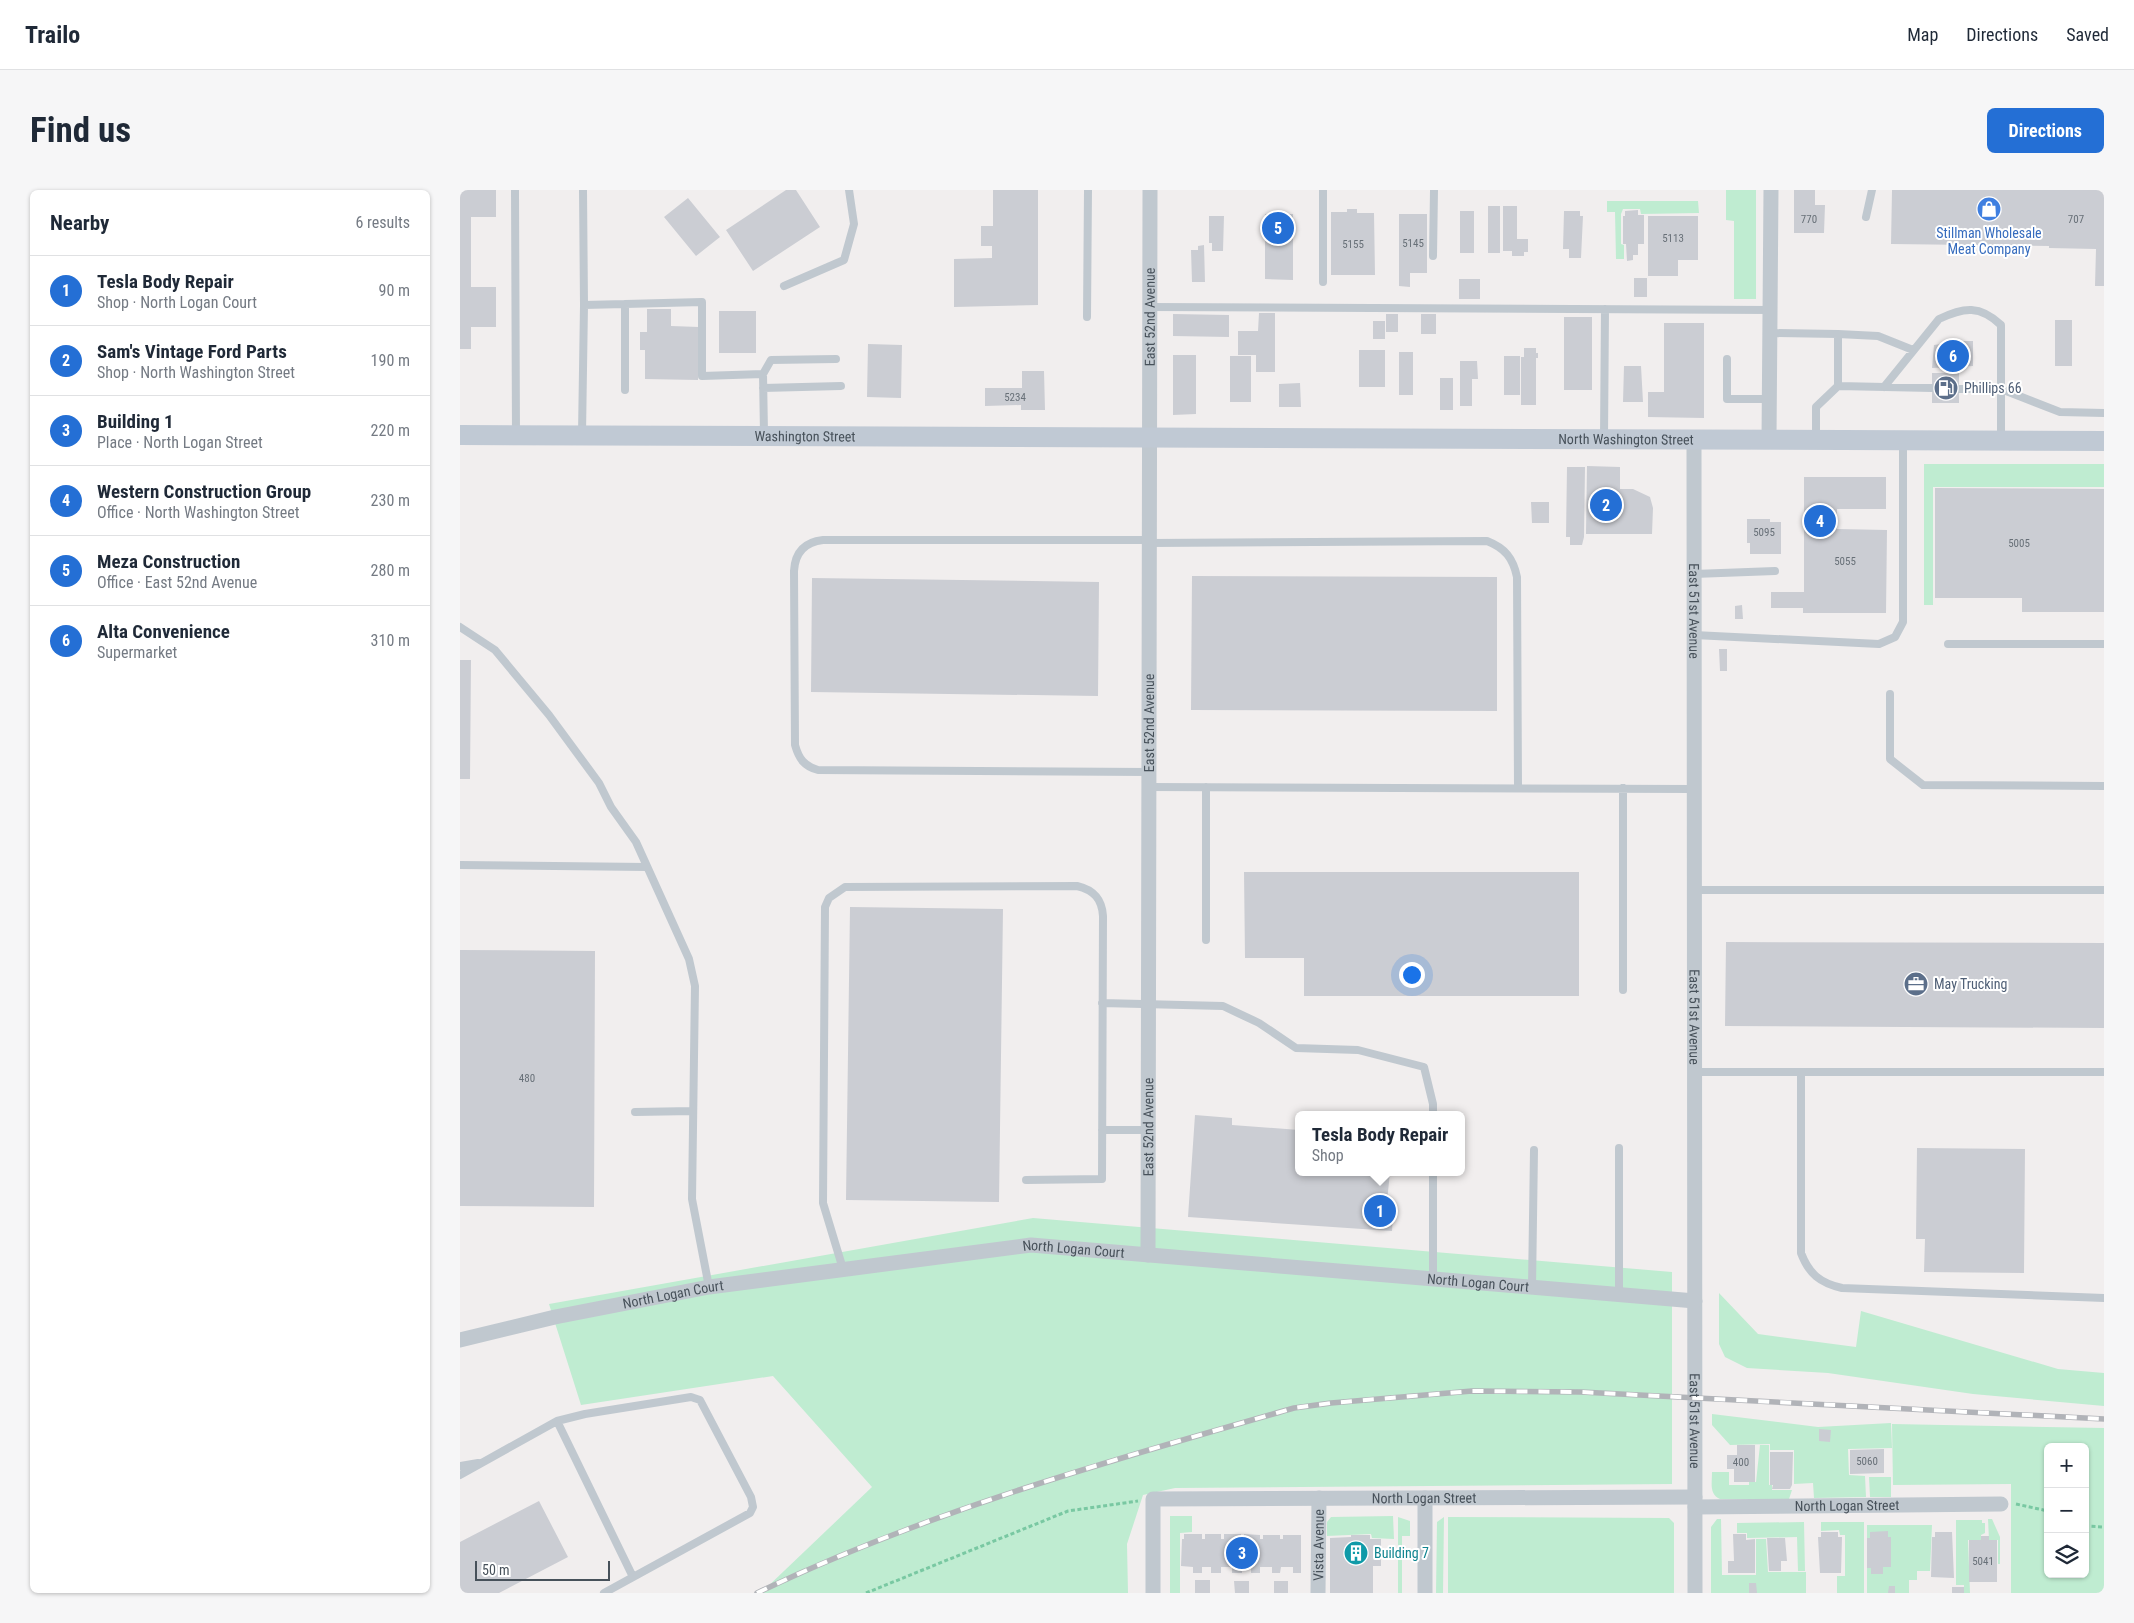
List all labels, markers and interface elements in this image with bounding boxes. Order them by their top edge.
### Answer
text: Trailo [25,21,80,49]
text: Map [1907,24,1938,45]
text: Directions [1966,24,2038,45]
text: Saved [2066,24,2109,45]
button: Directions [1987,108,2104,153]
text: Find us [30,110,131,151]
shop icon: Stillman Wholesale Meat Company [1976,196,2002,222]
pin: 5 [1262,209,1294,247]
text: Nearby [50,211,109,235]
text: 6 results [355,213,410,232]
house number: 770 [1801,213,1817,226]
house number: 707 [2068,213,2084,226]
place label: Stillman Wholesale Meat Company [1936,225,2042,257]
house number: 5113 [1662,232,1684,245]
house number: 5145 [1402,237,1424,250]
house number: 5155 [1342,238,1364,251]
street label: East 52nd Avenue [1142,267,1158,366]
text: Tesla Body Repair [97,270,234,293]
text: 1 [62,281,70,300]
text: 90 m [378,281,410,300]
text: Shop · North Logan Court [97,293,257,312]
pin: 6 [1937,337,1969,375]
text: Sam's Vintage Ford Parts [97,340,287,363]
text: 2 [62,351,70,370]
text: 190 m [371,351,410,370]
text: Shop · North Washington Street [97,363,295,382]
fuel station icon: Phillips 66 [1933,375,1959,401]
place label: Phillips 66 [1964,380,2022,396]
house number: 5234 [1004,391,1026,404]
text: Building 1 [97,410,174,433]
text: 3 [62,421,70,440]
text: 220 m [371,421,410,440]
street label: Washington Street [754,428,856,444]
street label: North Washington Street [1558,431,1694,448]
text: Place · North Logan Street [97,433,263,452]
text: Western Construction Group [97,480,311,503]
pin: 2 [1590,486,1622,524]
text: 4 [62,491,70,510]
text: 230 m [371,491,410,510]
pin: 4 [1804,502,1836,540]
text: Office · North Washington Street [97,503,299,522]
house number: 5095 [1753,526,1775,539]
house number: 5005 [2008,537,2030,550]
text: Meza Construction [97,550,240,573]
house number: 5055 [1834,555,1856,568]
text: 5 [62,561,70,580]
text: 280 m [371,561,410,580]
street label: East 51st Avenue [1686,563,1702,659]
text: Office · East 52nd Avenue [97,573,257,592]
text: Alta Convenience [97,620,230,643]
text: 6 [62,631,70,650]
text: 310 m [371,631,410,650]
text: Supermarket [97,643,177,662]
street label: East 52nd Avenue [1141,673,1157,772]
your location [1399,962,1425,988]
street label: East 51st Avenue [1686,969,1703,1065]
office icon: May Trucking [1903,971,1929,997]
place label: May Trucking [1934,976,2007,992]
house number: 480 [519,1072,535,1085]
street label: East 52nd Avenue [1140,1077,1156,1176]
popup [1295,1111,1465,1176]
text: Tesla Body Repair [1312,1123,1448,1146]
text: Shop [1312,1146,1344,1165]
pin: 1 [1364,1192,1396,1230]
street label: North Logan Court [1022,1237,1125,1261]
street label: North Logan Court [1426,1270,1530,1295]
street label: North Logan Court [621,1277,724,1312]
street label: East 51st Avenue [1687,1373,1703,1469]
map controls [2044,1443,2089,1578]
button: + [2044,1443,2089,1488]
house number: 5060 [1856,1455,1878,1468]
house number: 400 [1733,1456,1749,1469]
button: − [2044,1488,2089,1533]
street label: North Logan Street [1372,1490,1476,1506]
street label: North Logan Street [1795,1497,1899,1514]
street label: Vista Avenue [1310,1509,1327,1581]
button: layers [2044,1533,2089,1578]
pin: 3 [1226,1534,1258,1572]
building icon: Building 7 [1343,1540,1369,1566]
place label: Building 7 [1374,1545,1429,1561]
house number: 5041 [1972,1555,1994,1568]
scale bar [475,1558,610,1581]
text: 50 m [482,1562,510,1578]

